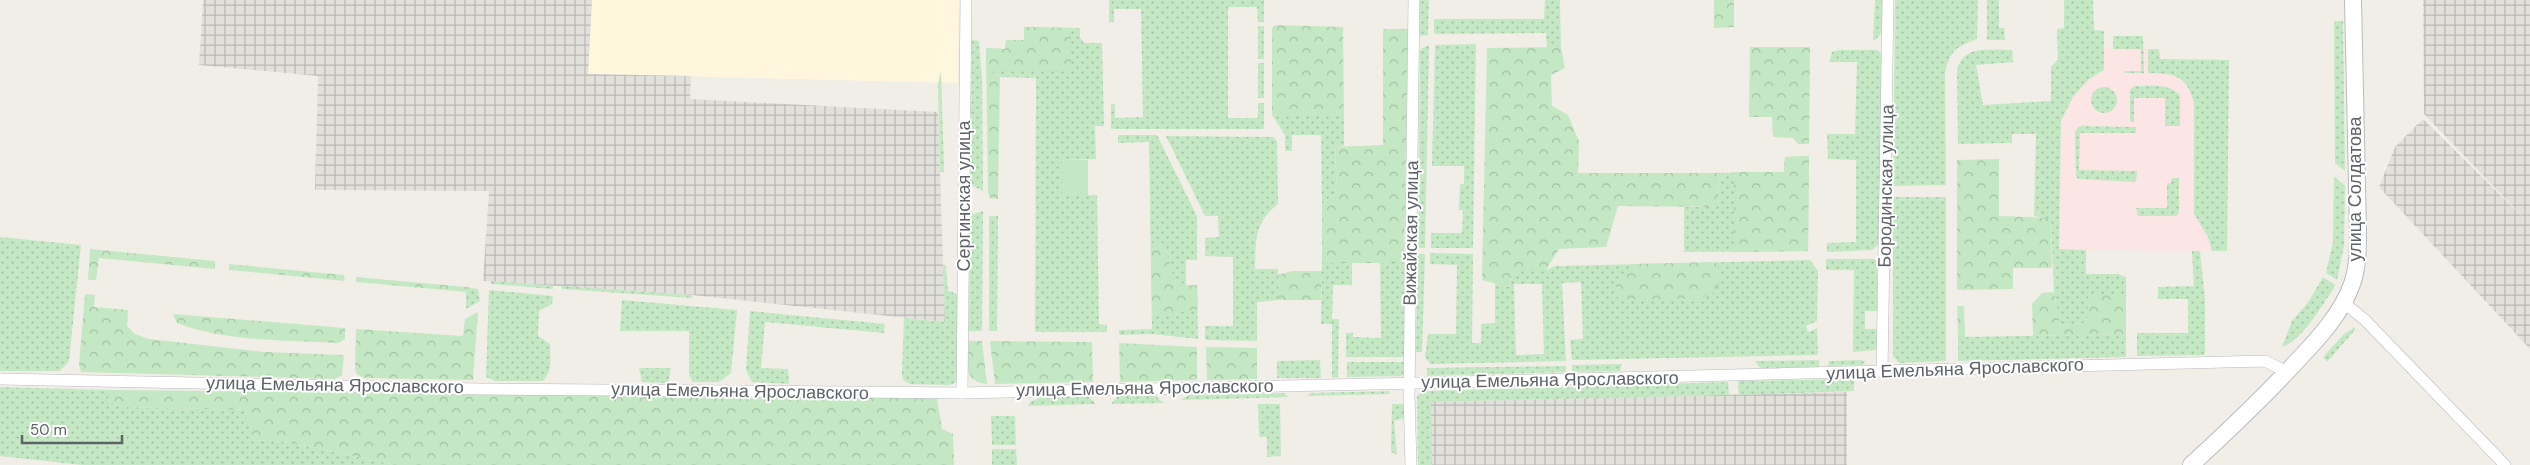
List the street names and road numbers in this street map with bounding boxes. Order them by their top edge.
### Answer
street label: Бородинская улица [1873,103,1899,268]
street label: улица Солдатова [2343,116,2367,261]
street label: Сергинская улица [952,120,976,271]
street label: Вижайская улица [1398,159,1424,306]
street label: улица Емельяна Ярославского [1826,353,2084,385]
street label: улица Емельяна Ярославского [1421,366,1679,394]
street label: улица Емельяна Ярославского [206,371,464,399]
street label: улица Емельяна Ярославского [1016,374,1274,402]
street label: улица Емельяна Ярославского [611,377,869,405]

